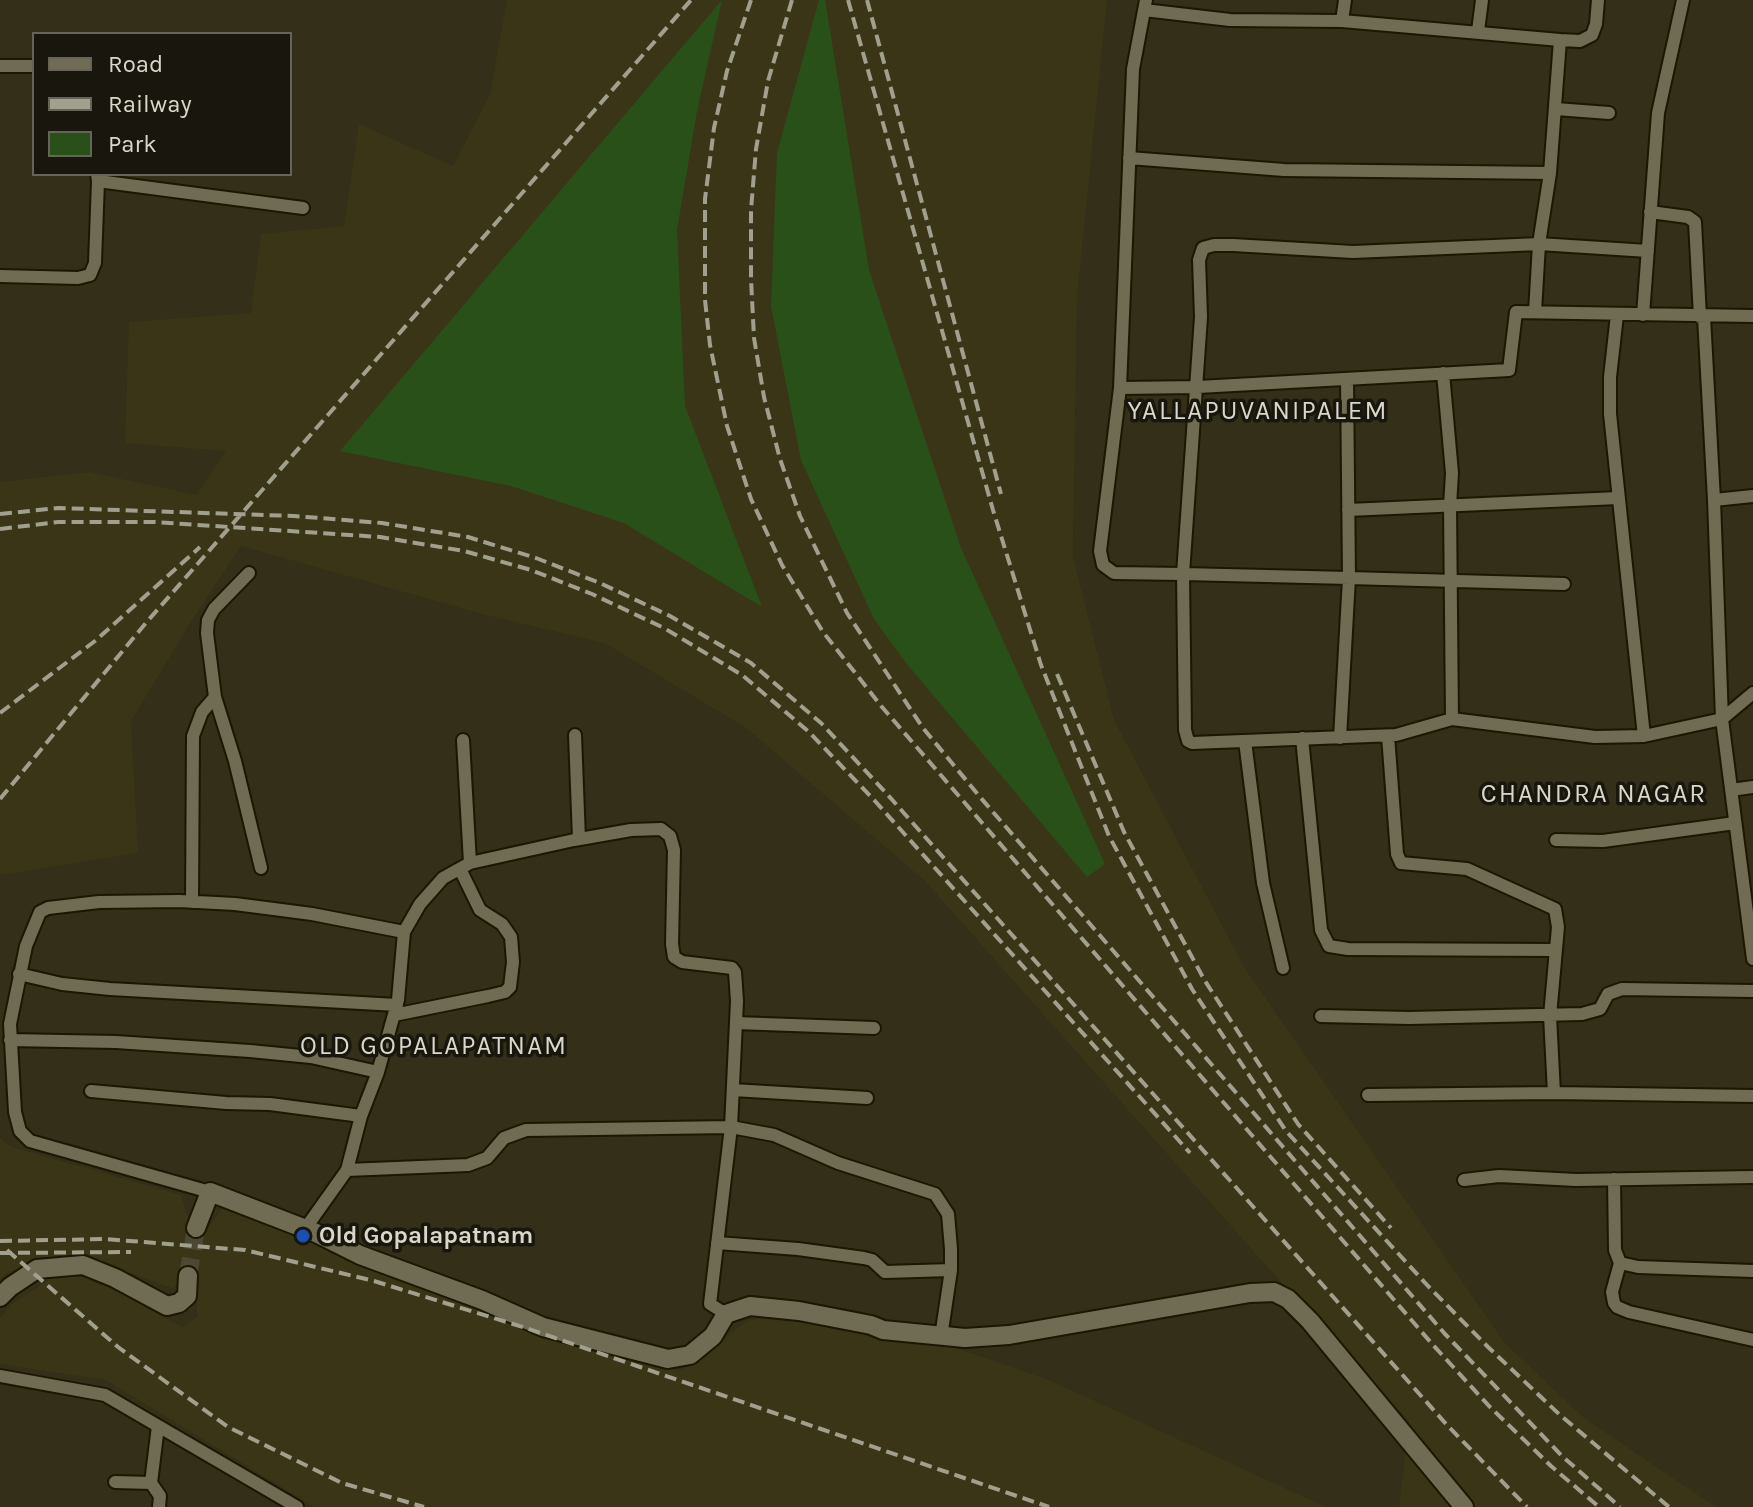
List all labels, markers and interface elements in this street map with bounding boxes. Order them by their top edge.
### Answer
legend [32,32,292,176]
text: Road [108,50,163,78]
text: Railway [108,90,192,118]
text: Park [108,130,157,158]
district label: YALLAPUVANIPALEM [1128,396,1388,428]
district label: CHANDRA NAGAR [1481,779,1707,811]
district label: OLD GOPALAPATNAM [300,1031,568,1063]
place label: Old Gopalapatnam [319,1222,533,1250]
marker: Old Gopalapatnam [294,1227,312,1245]

